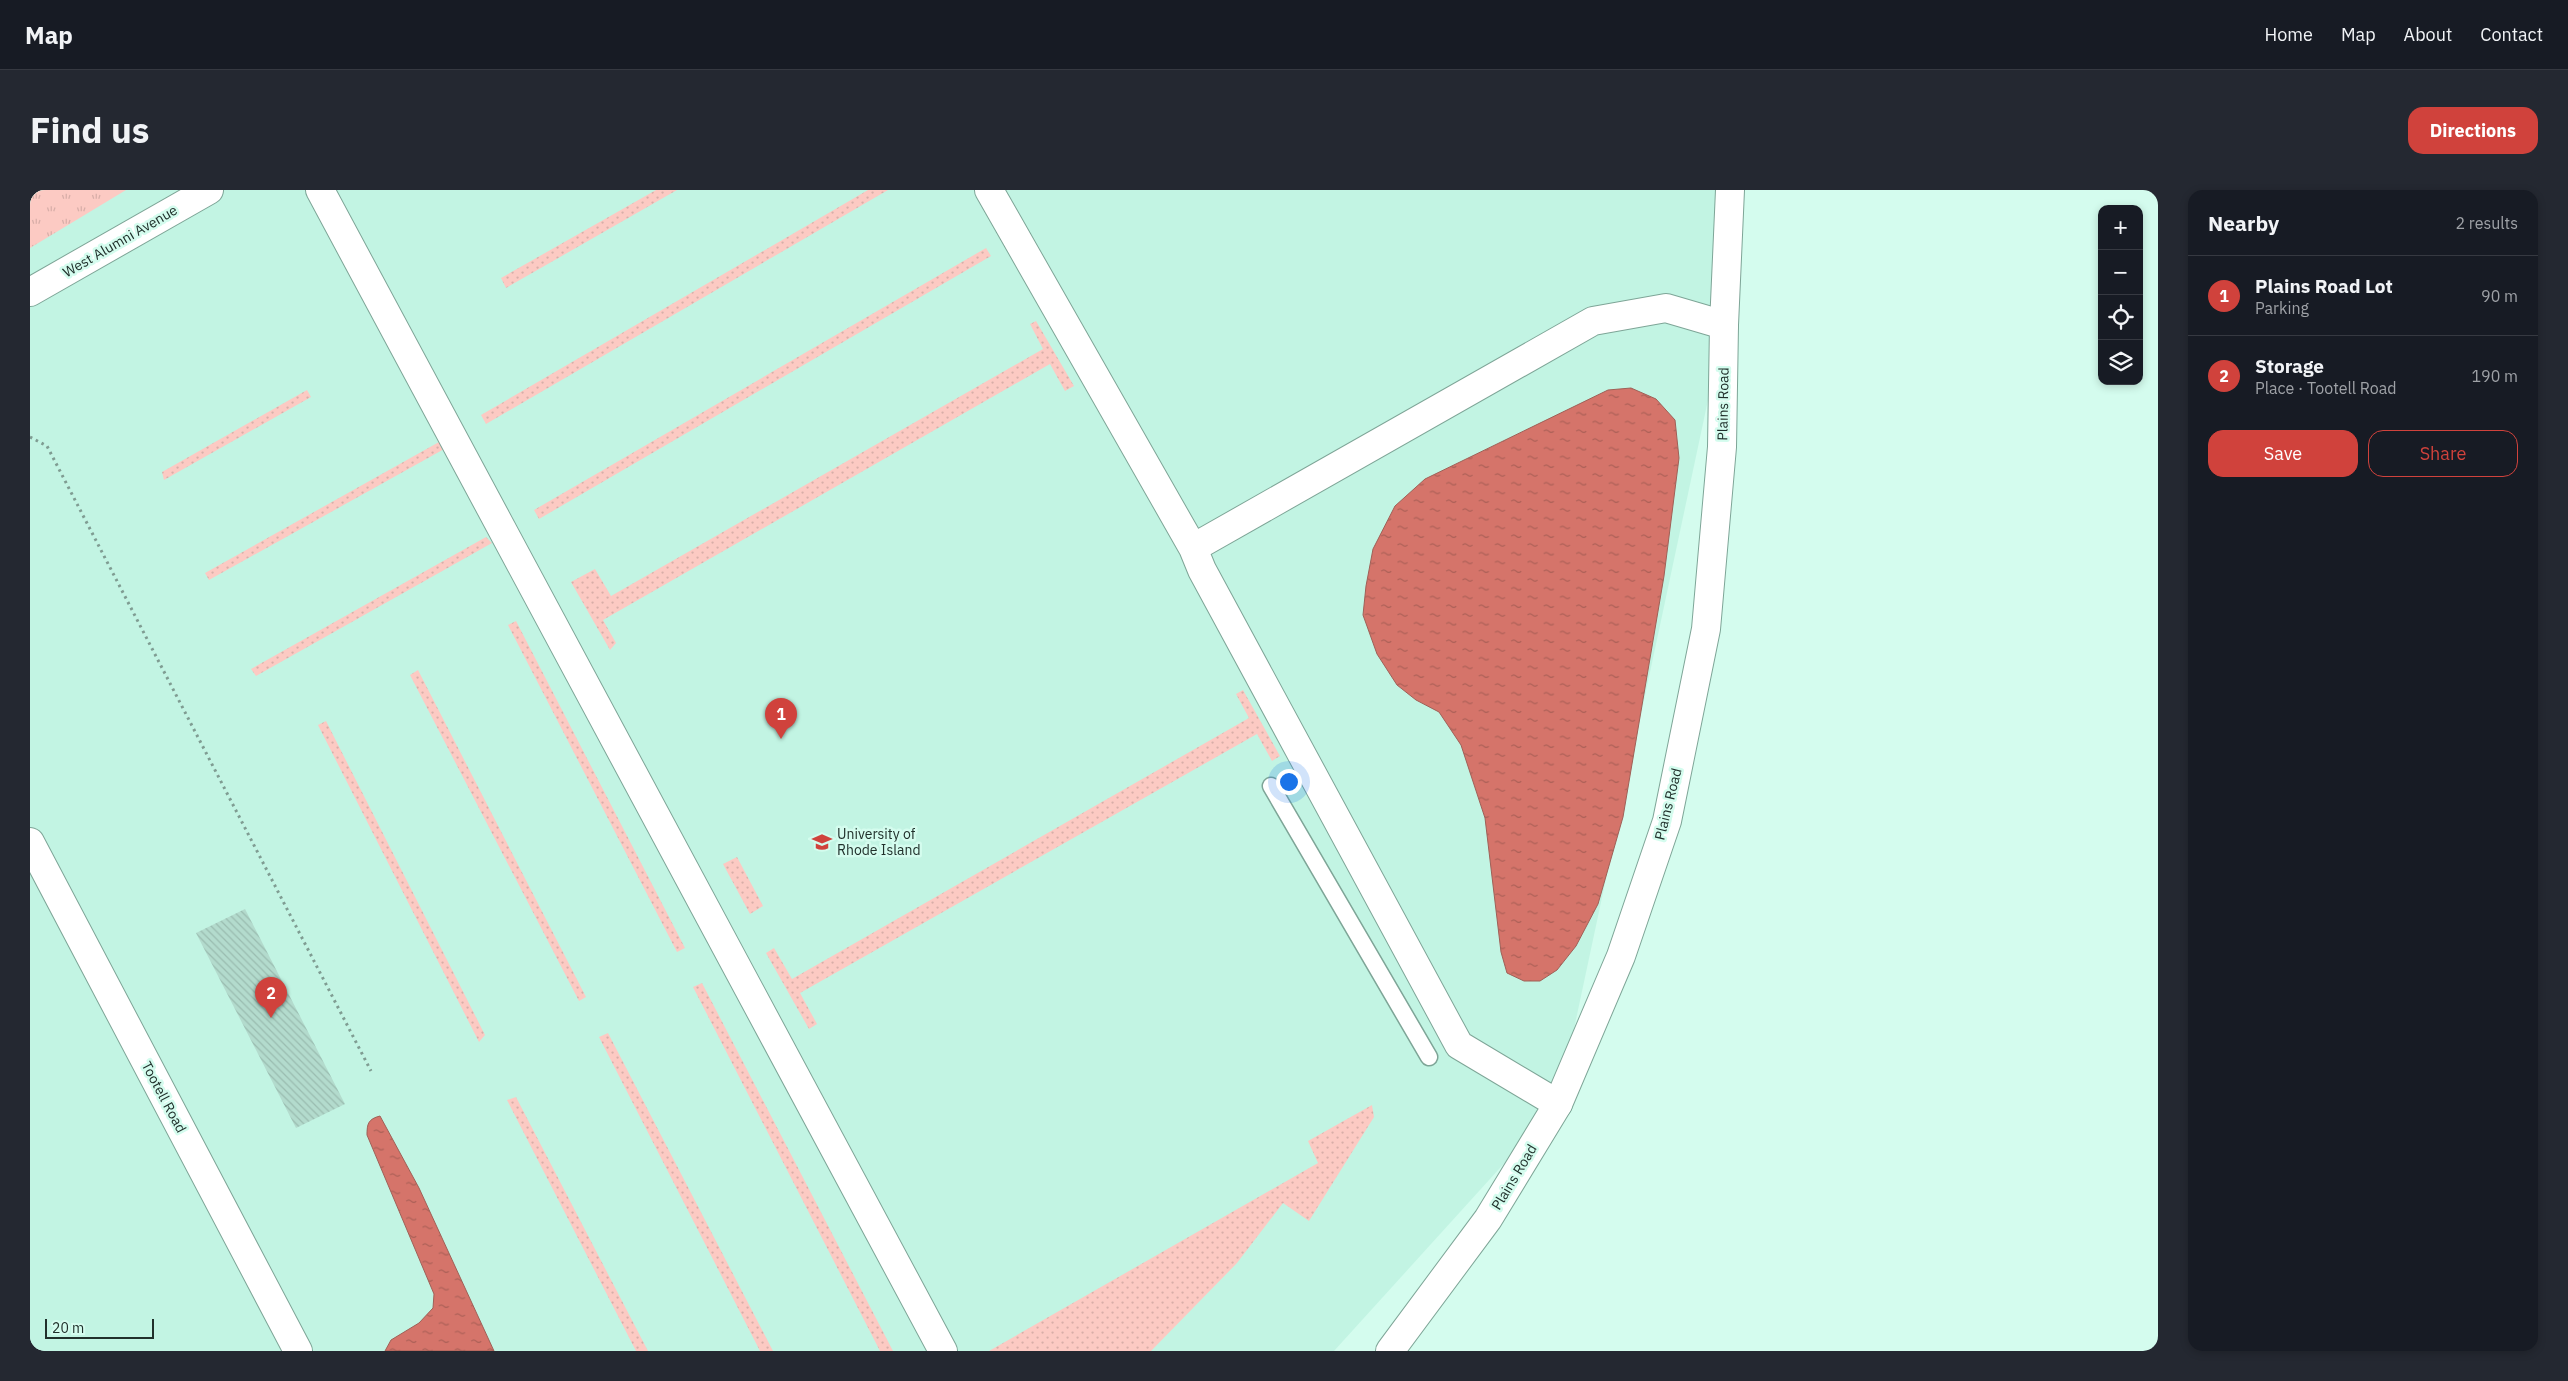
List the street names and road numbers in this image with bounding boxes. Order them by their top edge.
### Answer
street label: West Alumni Avenue [59,201,181,281]
street label: Plains Road [1713,367,1733,441]
street label: Plains Road [1650,766,1686,842]
street label: Tootell Road [138,1058,190,1136]
street label: Plains Road [1487,1141,1541,1213]

